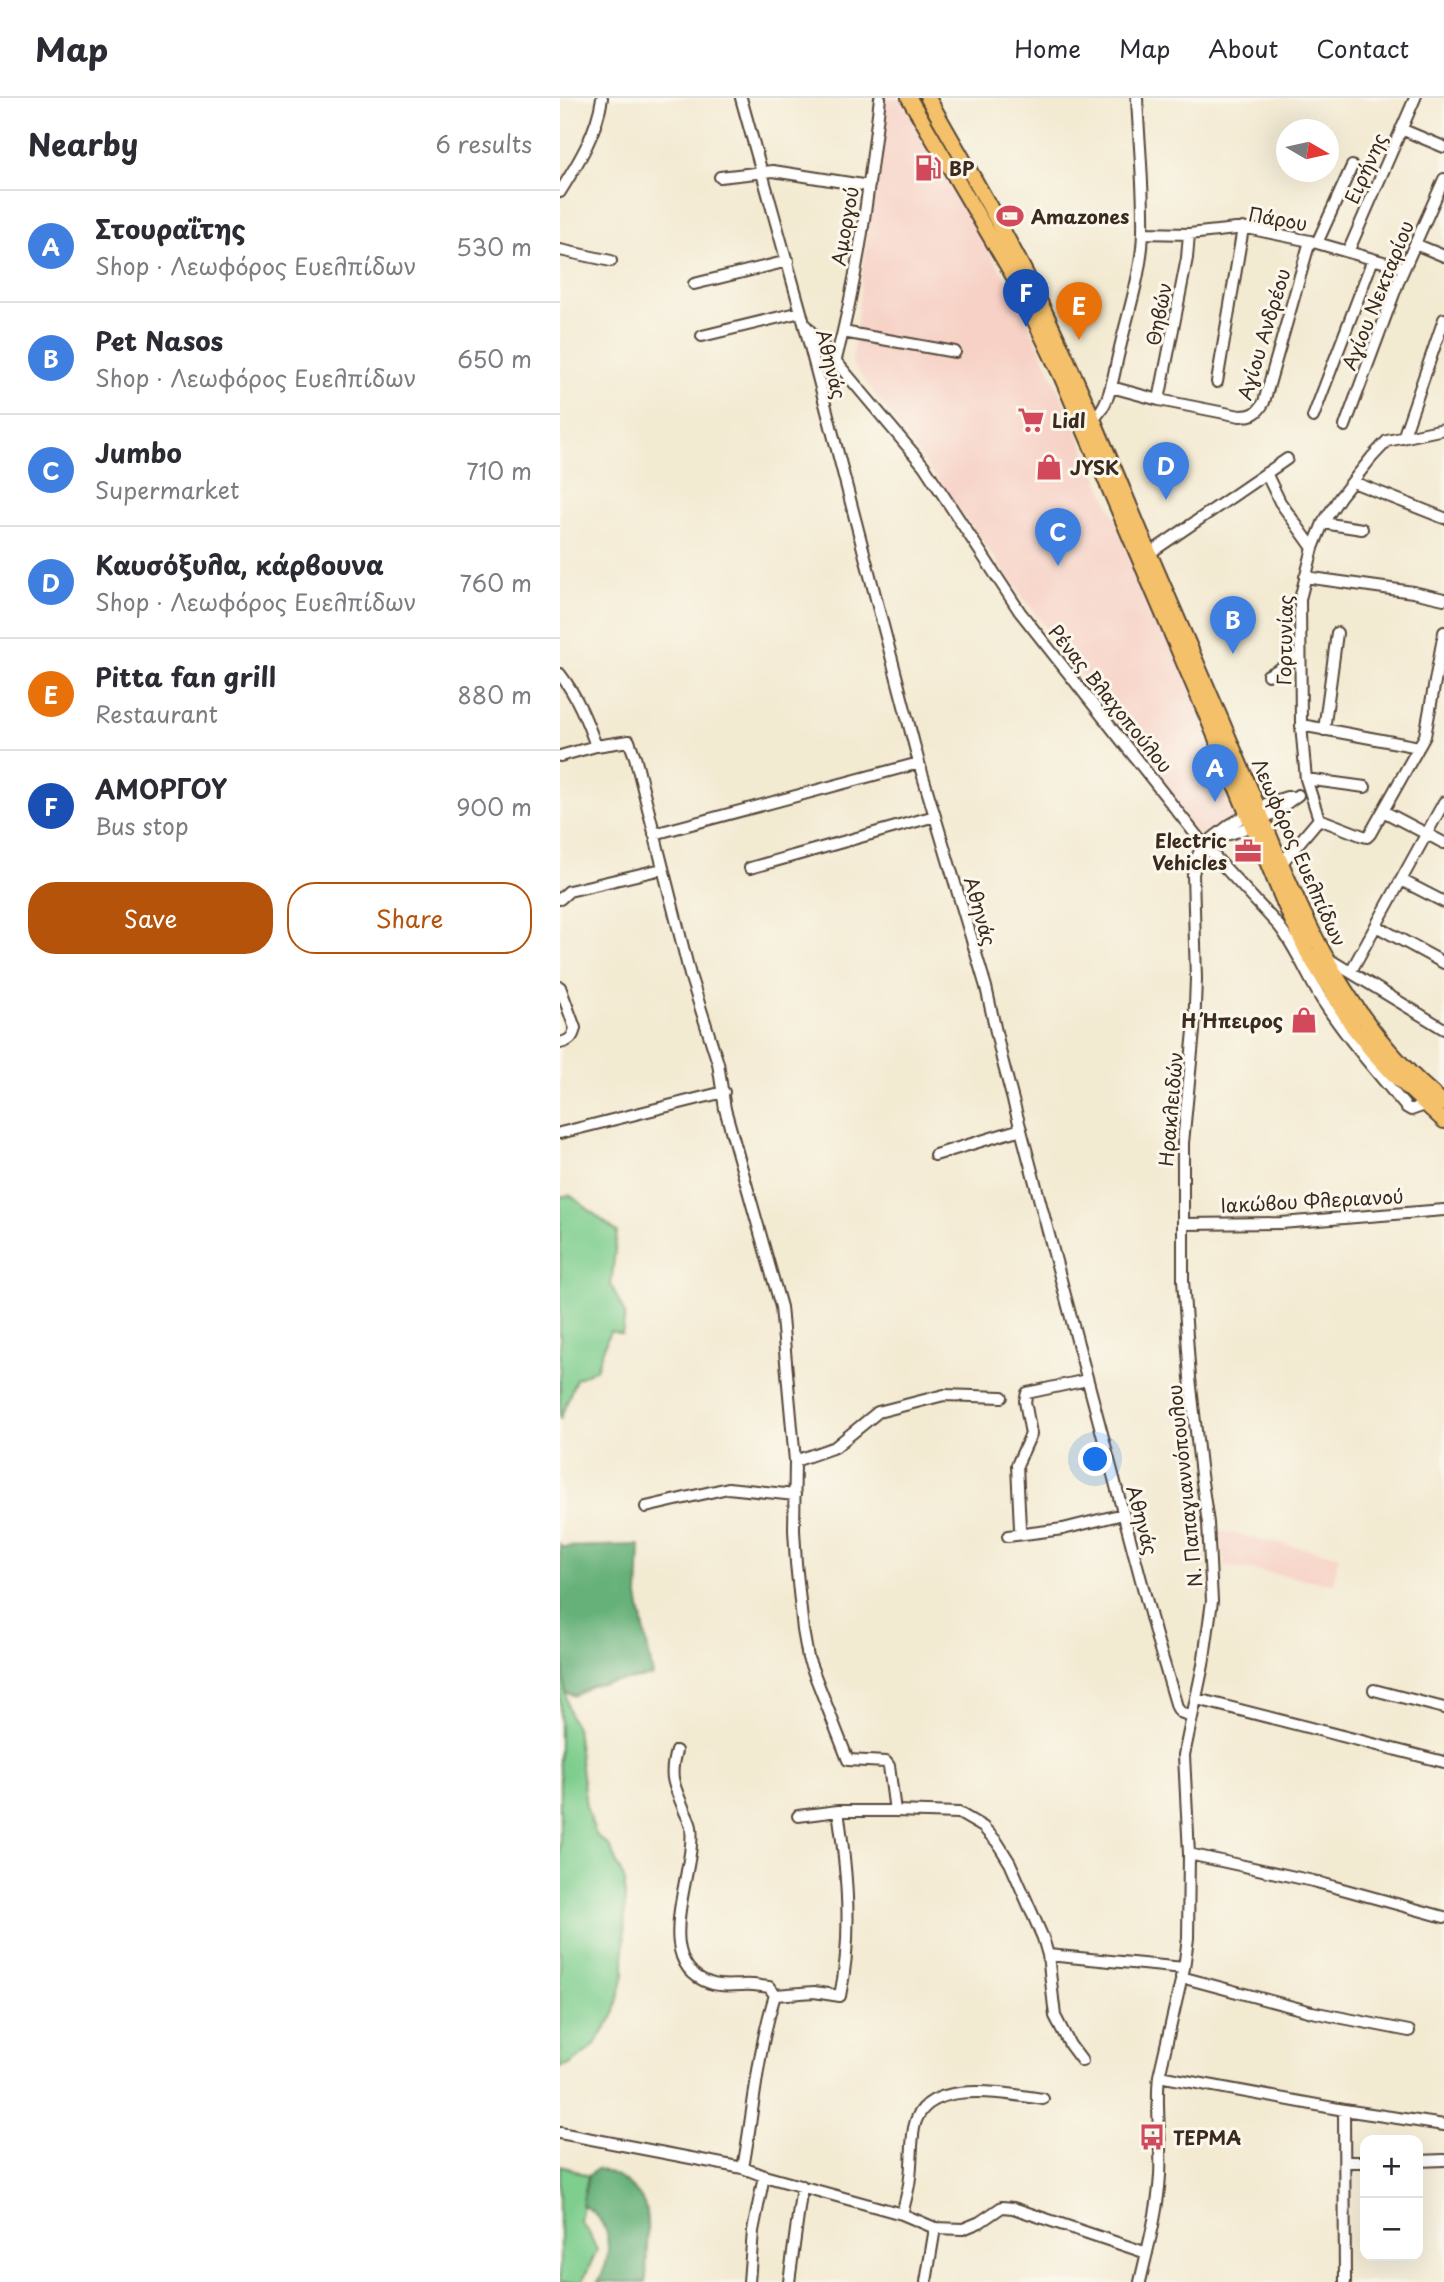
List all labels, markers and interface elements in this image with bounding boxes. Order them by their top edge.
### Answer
text: Map [35,23,108,73]
text: Home [1014,30,1081,66]
text: Map [1119,30,1170,66]
text: About [1208,30,1278,66]
text: Contact [1316,30,1409,66]
north arrow [1276,119,1339,182]
text: Nearby [28,121,138,166]
text: 6 results [436,126,532,161]
street label: Ειρήνης [1337,128,1393,208]
fuel station icon: BP [913,153,943,183]
place label: BP [949,154,974,182]
street label: Αμοργού [823,184,865,268]
street label: Πάρου [1246,199,1310,237]
sports icon: Amazones [995,201,1025,231]
place label: Amazones [1031,202,1129,230]
text: Στουραΐτης [95,209,246,248]
street label: Αγίου Νεκταρίου [1334,216,1420,374]
text: A [42,229,60,264]
text: 530 m [456,229,532,264]
text: Shop · Λεωφόρος Ευελπίδων [95,248,416,283]
street label: Αγίου Ανδρέου [1230,265,1296,403]
pin: F [1003,269,1049,327]
street label: Θηβών [1138,280,1178,348]
pin: E [1056,282,1102,340]
text: Pet Nasos [95,321,223,360]
street label: Αθηνάς [810,326,854,402]
text: B [43,341,59,376]
text: 650 m [457,341,532,376]
text: Shop · Λεωφόρος Ευελπίδων [95,360,416,395]
supermarket icon: Lidl [1016,405,1046,435]
place label: Lidl [1052,406,1086,434]
text: Jumbo [95,433,182,472]
pin: D [1143,442,1189,500]
shop icon: JYSK [1034,452,1064,482]
text: C [42,453,60,488]
text: 710 m [466,453,532,488]
place label: JYSK [1070,453,1119,481]
text: Supermarket [95,472,239,507]
pin: C [1035,508,1081,566]
text: Καυσόξυλα, κάρβουνα [95,545,384,584]
text: D [42,565,60,600]
text: 760 m [460,565,532,600]
text: Shop · Λεωφόρος Ευελπίδων [95,584,416,619]
street label: Γορτυνίας [1269,594,1299,686]
pin: B [1210,596,1256,654]
street label: Ρένας Βλαχοπούλου [1042,618,1180,778]
text: Pitta fan grill [95,657,276,696]
text: E [44,677,58,712]
text: 880 m [458,677,532,712]
text: Restaurant [95,696,218,731]
pin: A [1192,744,1238,802]
street label: Λεωφόρος Ευελπίδων [1246,754,1354,950]
text: ΑΜΟΡΓΟΥ [95,769,227,808]
text: F [44,789,58,824]
text: 900 m [456,789,532,824]
text: Bus stop [95,808,189,843]
place label: Electric Vehicles [1152,826,1227,876]
office icon: Electric Vehicles [1233,836,1263,866]
street label: Αθηνάς [958,873,1004,949]
button: Save [28,882,273,954]
button: Share [287,882,532,954]
shop icon: Η Ήπειρος [1289,1005,1319,1035]
place label: Η Ήπειρος [1181,1006,1283,1034]
street label: Ηρακλειδών [1151,1051,1189,1167]
street label: Ιακώβου Φλεριανού [1220,1181,1404,1219]
street label: Ν. Παπαγιαννόπουλου [1159,1383,1209,1589]
your location [1078,1442,1112,1476]
street label: Αθηνάς [1120,1482,1166,1558]
bus stop icon: ΤΕΡΜΑ [1137,2122,1167,2152]
place label: ΤΕΡΜΑ [1173,2123,1241,2151]
map controls [1360,2135,1423,2261]
button: + [1360,2135,1423,2198]
button: − [1360,2198,1423,2261]

